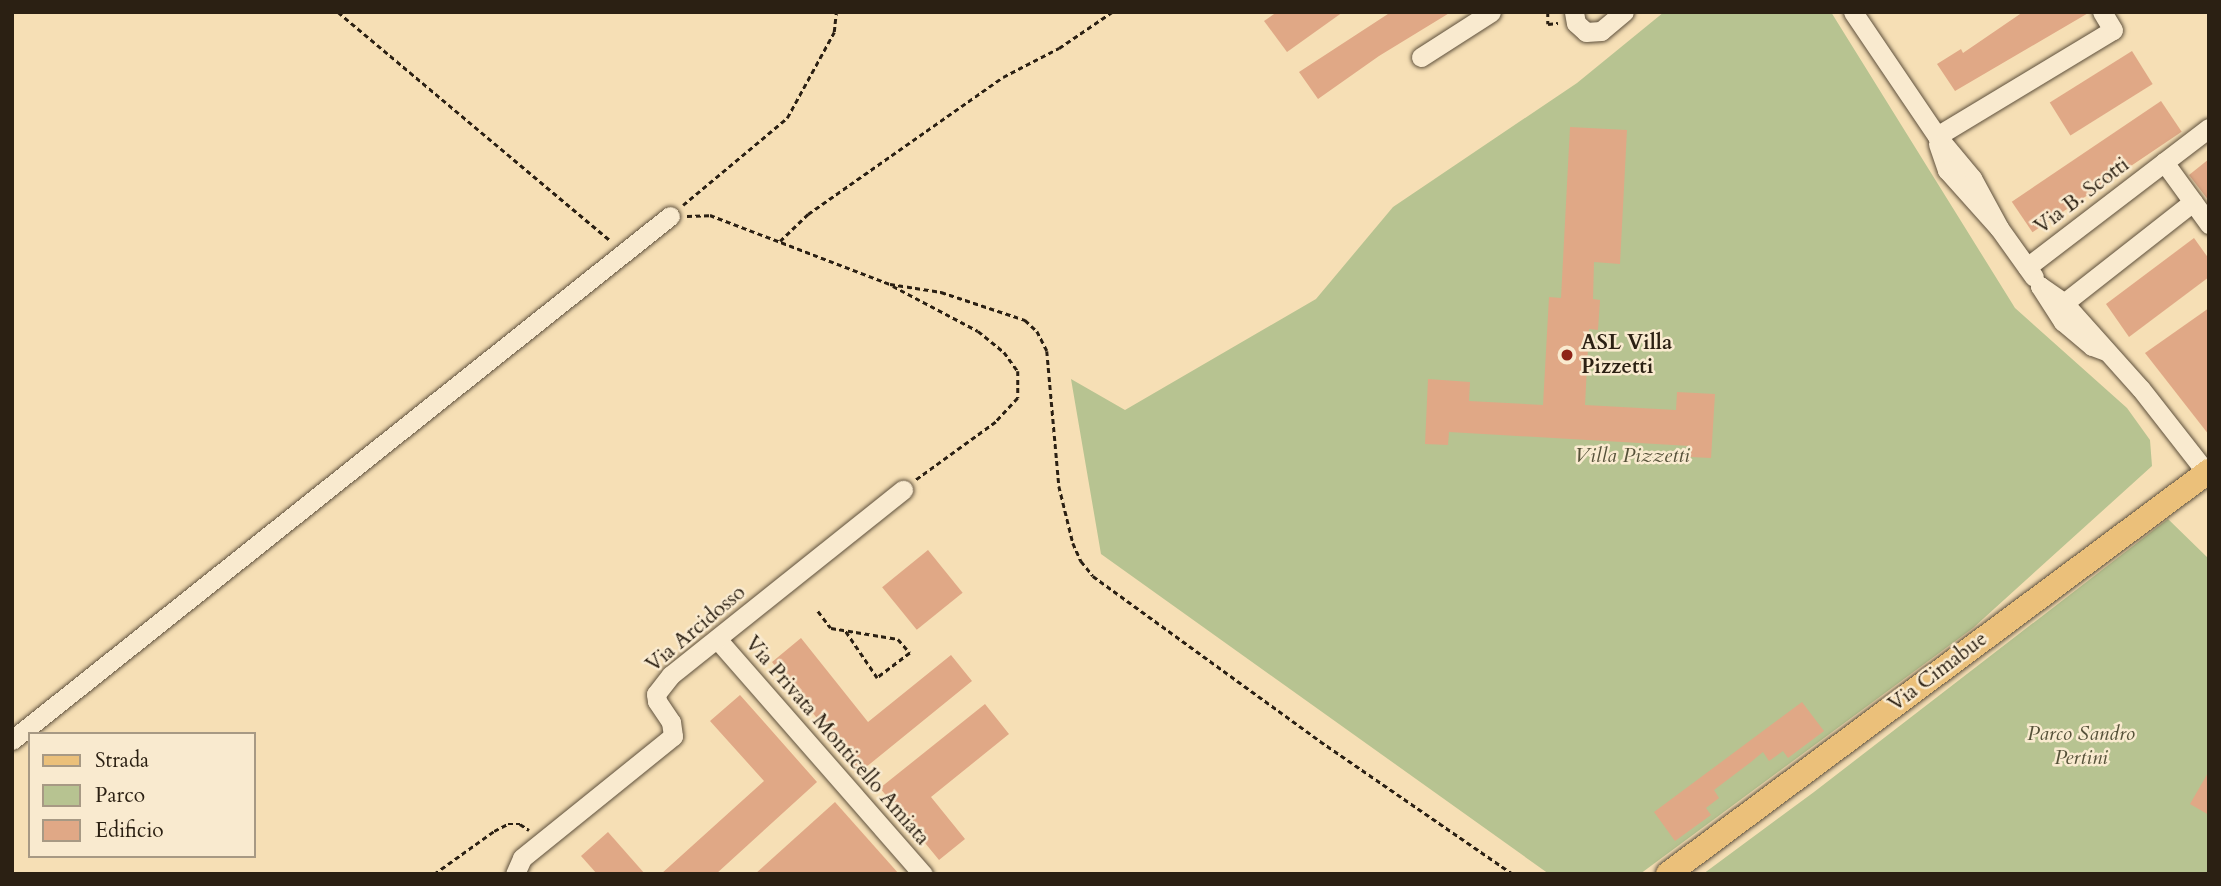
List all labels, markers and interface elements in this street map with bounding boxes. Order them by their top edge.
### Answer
street label: Via B. Scotti [2030,152,2134,240]
place label: ASL Villa Pizzetti [1581,330,1672,380]
marker: ASL Villa Pizzetti [1559,347,1575,363]
park label: Villa Pizzetti [1574,443,1690,469]
street label: Via Arcidosso [641,580,751,678]
street label: Via Cimabue [1884,627,1992,717]
street label: Via Privata Monticello Amiata [739,631,935,851]
park label: Parco Sandro Pertini [2027,721,2135,771]
legend [28,732,256,858]
text: Strada [95,746,149,775]
text: Parco [95,781,145,810]
text: Edificio [95,816,164,845]

